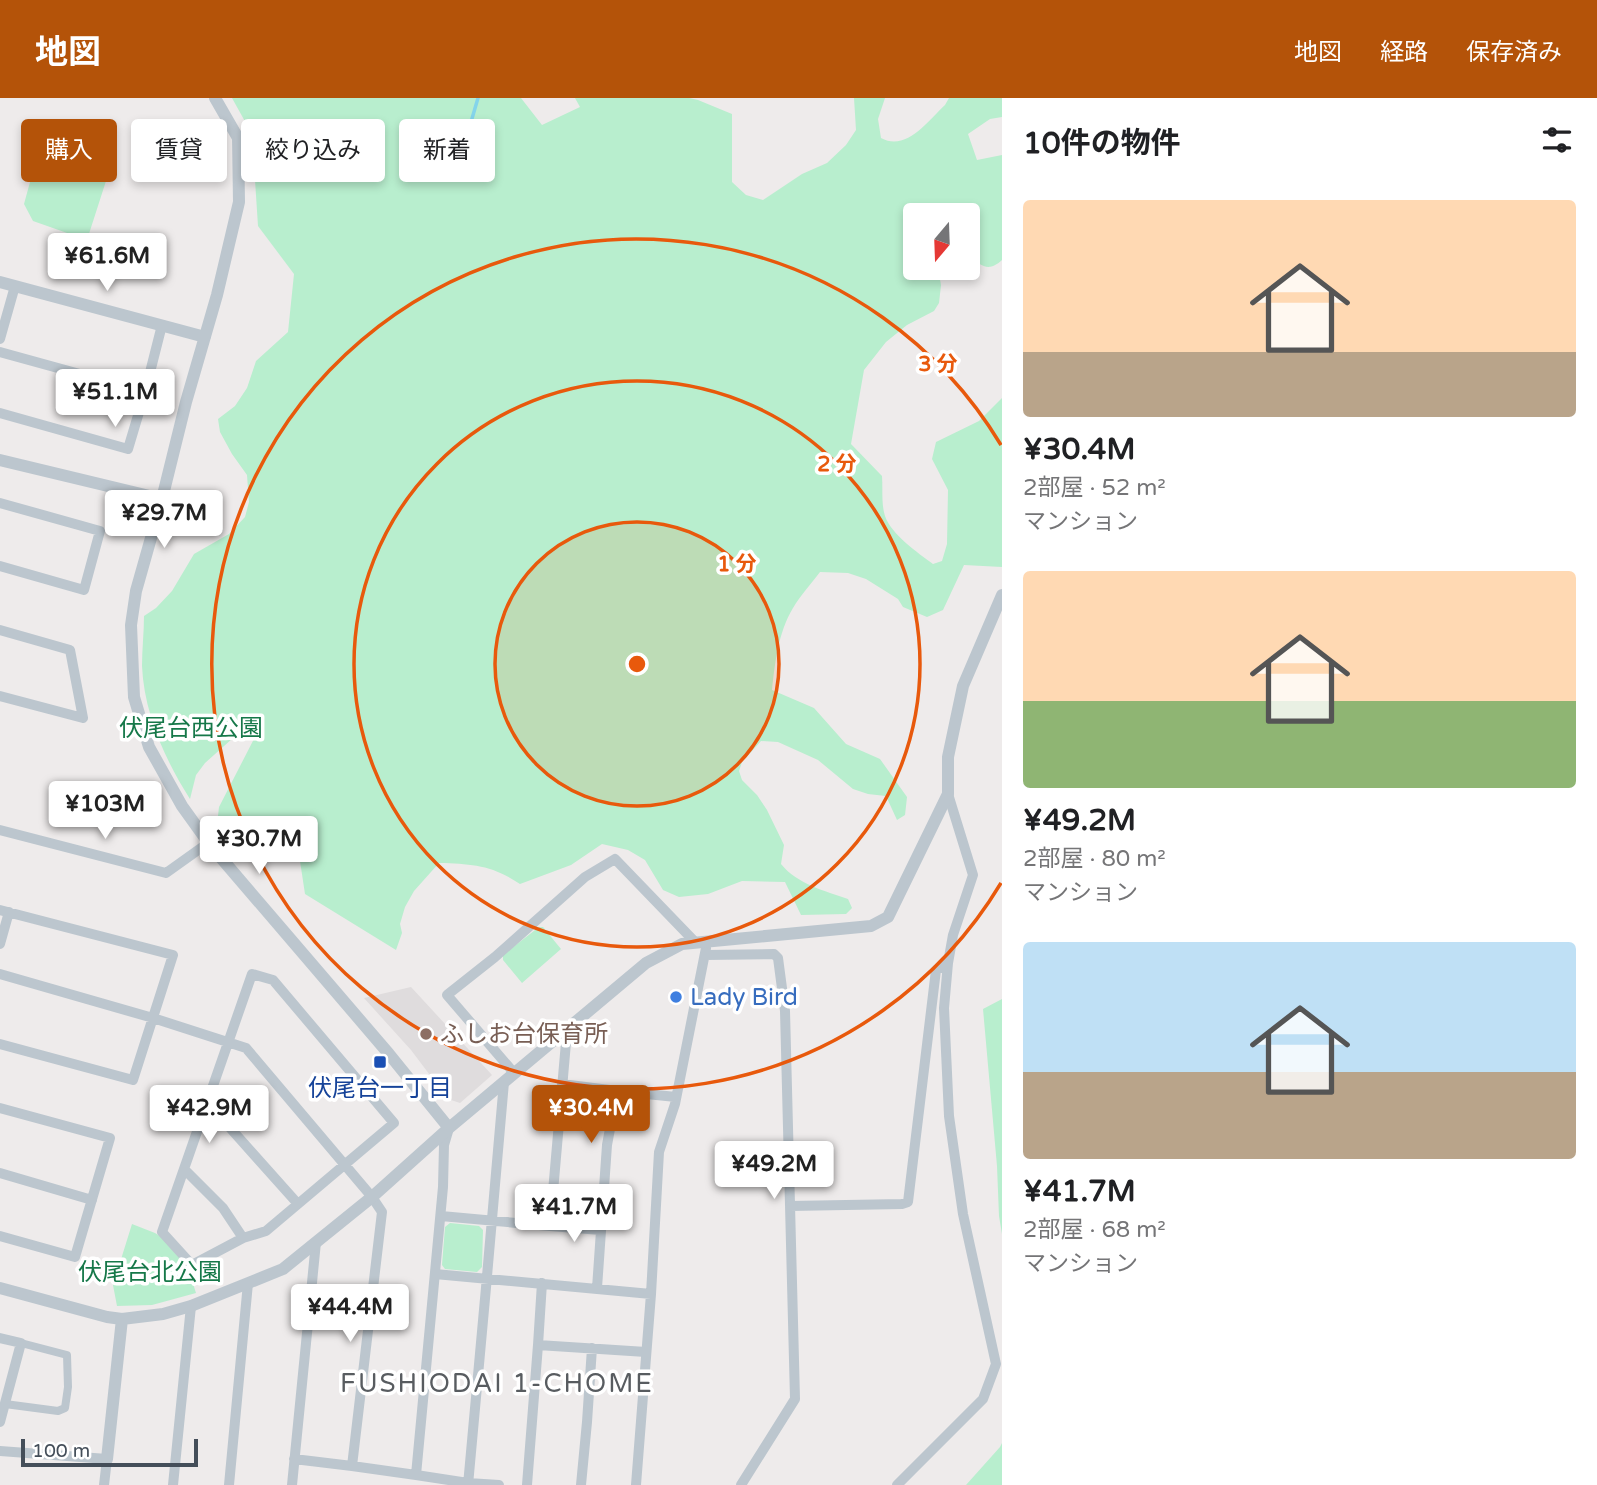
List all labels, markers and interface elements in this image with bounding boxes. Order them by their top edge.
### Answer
text: 地図 [35,33,101,72]
text: 地図 [1294,38,1342,67]
text: 経路 [1380,38,1428,67]
text: 保存済み [1466,38,1562,67]
chip: 購入 [21,119,117,182]
chip: 賃貸 [131,119,227,182]
chip: 絞り込み [241,119,385,182]
chip: 新着 [399,119,495,182]
icon: filters [1538,121,1576,159]
text: 10件の物件 [1023,125,1181,162]
north arrow [903,203,980,280]
map controls [903,203,980,280]
pin: ¥61.6M [50,234,164,293]
text: ¥61.6M [64,242,150,270]
icon: home [1237,245,1363,371]
text: 3 分 [918,352,958,377]
pin: ¥51.1M [58,370,172,429]
text: ¥51.1M [72,378,158,406]
text: ¥30.4M [1023,431,1135,468]
text: 2 分 [817,452,857,477]
text: 2部屋 · 52 m² [1023,474,1166,502]
pin: ¥29.7M [107,490,221,550]
text: ¥29.7M [121,499,207,527]
text: マンション [1023,508,1138,536]
text: 1 分 [717,552,757,577]
icon: home [1237,616,1363,742]
centre of rings [625,652,649,676]
park label: 伏尾台⻄公園 [119,714,263,743]
pin: ¥103M [56,782,154,841]
text: ¥103M [65,790,145,818]
text: ¥49.2M [1023,802,1136,839]
pin: ¥30.7M [202,816,316,876]
text: ¥30.7M [216,825,302,853]
text: 2部屋 · 80 m² [1023,845,1166,873]
text: マンション [1023,879,1138,907]
place label: Lady Bird [690,983,798,1012]
icon: home [1237,987,1363,1113]
marker: Lady Bird [668,989,684,1005]
place label: ふしお台保育所 [440,1020,608,1049]
marker: ふしお台保育所 [418,1026,434,1042]
marker: 伏尾台一丁目 [372,1054,388,1070]
place label: 伏尾台一丁目 [308,1074,452,1103]
pin: ¥42.9M [152,1086,266,1145]
pin: ¥30.4M [534,1086,648,1145]
text: ¥42.9M [166,1094,252,1122]
text: ¥30.4M [548,1094,634,1122]
pin: ¥49.2M [717,1142,831,1201]
text: ¥49.2M [731,1150,817,1178]
text: ¥41.7M [1023,1173,1136,1210]
pin: ¥41.7M [517,1184,631,1244]
text: ¥41.7M [531,1193,617,1221]
text: 2部屋 · 68 m² [1023,1216,1166,1244]
text: マンション [1023,1250,1138,1278]
park label: 伏尾台北公園 [78,1258,222,1287]
pin: ¥44.4M [293,1284,407,1344]
text: ¥44.4M [307,1293,393,1321]
district label: FUSHIODAI 1-CHOME [340,1368,654,1399]
scale bar [21,1436,198,1468]
text: 100 m [32,1440,90,1462]

